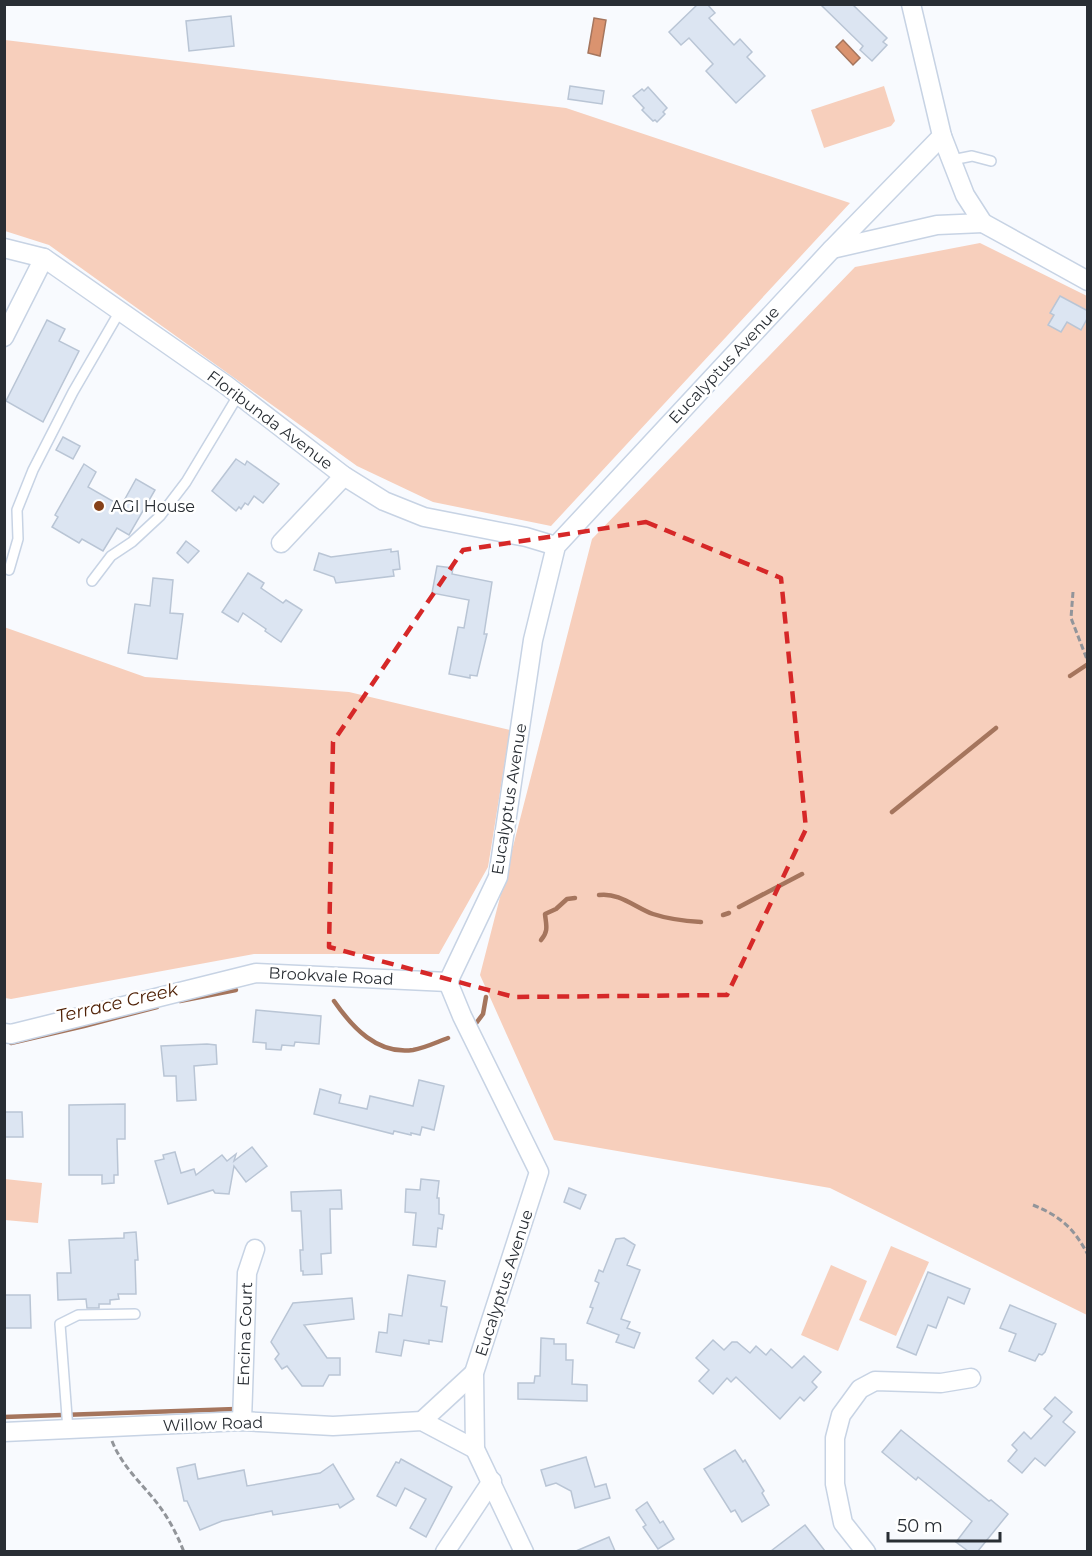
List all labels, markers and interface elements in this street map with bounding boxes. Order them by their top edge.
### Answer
street label: Eucalyptus Avenue [665,303,783,427]
street label: Floribunda Avenue [203,367,337,473]
place label: AGI House [111,497,195,516]
marker: AGI House [92,499,106,513]
street label: Eucalyptus Avenue [488,722,530,876]
street label: Brookvale Road [268,963,394,989]
water label: Terrace Creek [54,978,181,1028]
street label: Eucalyptus Avenue [471,1207,537,1359]
street label: Encina Court [234,1281,256,1386]
street label: Willow Road [163,1413,263,1435]
scale bar [888,1505,1000,1543]
text: 50 m [897,1515,943,1537]

